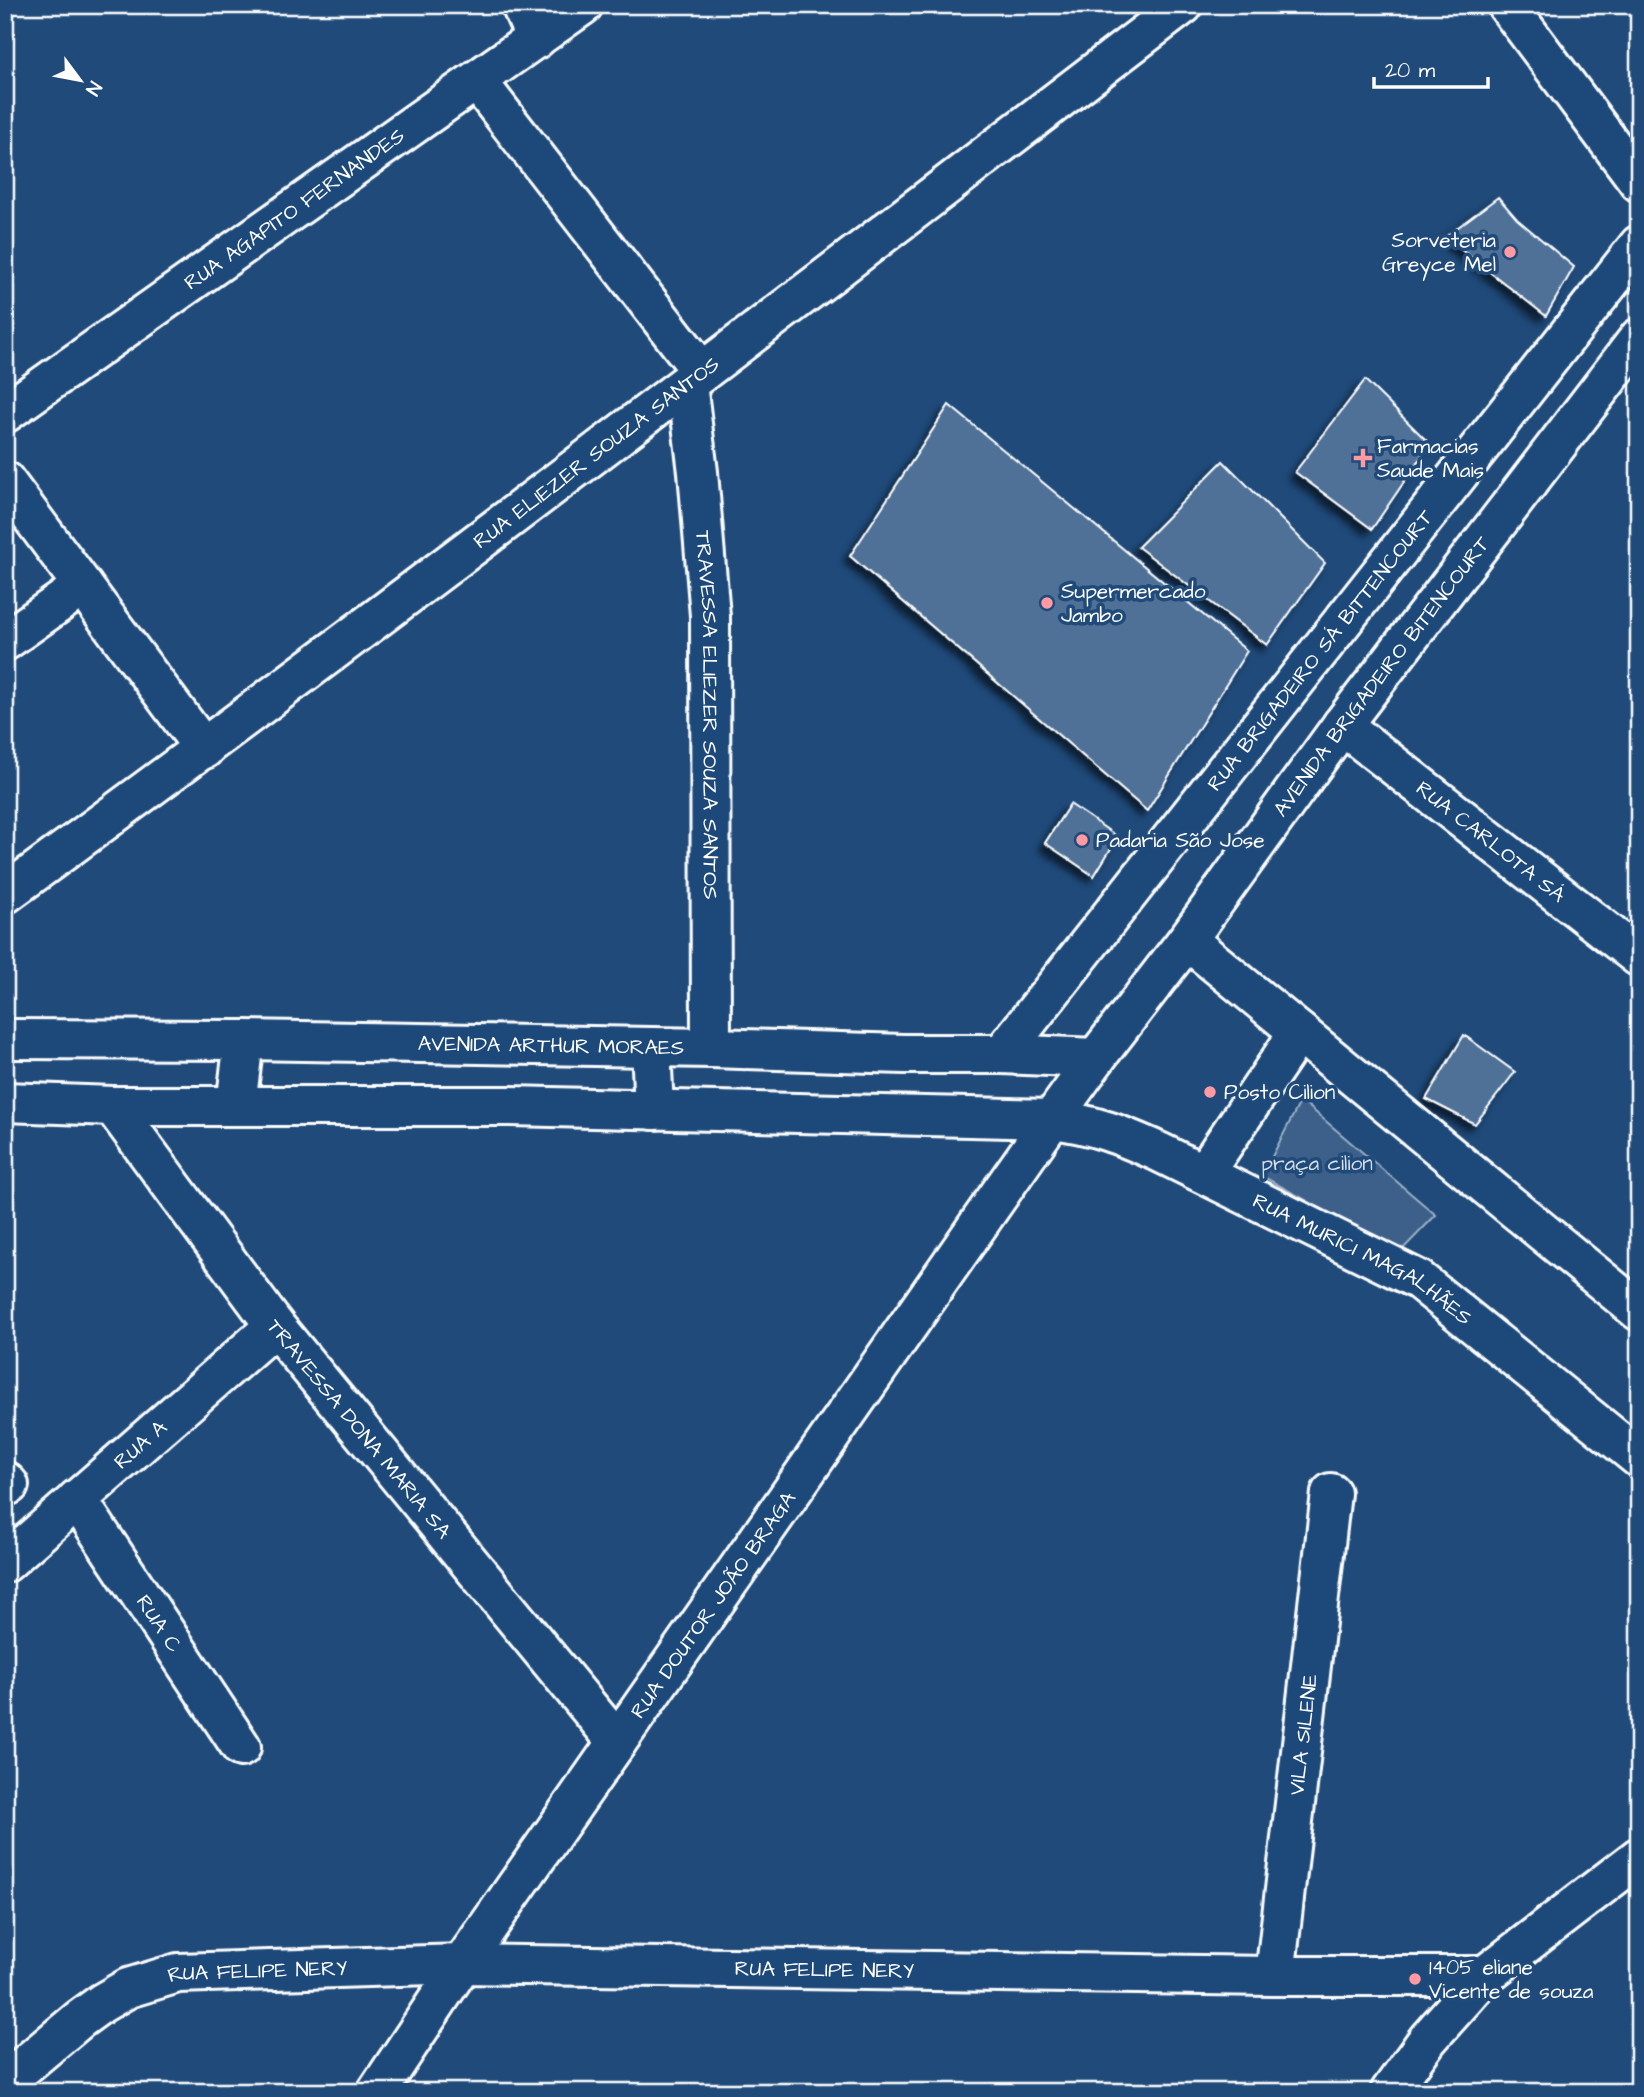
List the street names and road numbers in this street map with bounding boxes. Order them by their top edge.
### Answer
street label: RUA AGAPITO FERNANDES [178,121,410,297]
street label: RUA ELIEZER SOUZA SANTOS [467,349,725,555]
street label: RUA BRIGADEIRO SÁ BITTENCOURT [1200,503,1440,797]
street label: TRAVESSA ELIEZER SOUZA SANTOS [688,529,725,900]
street label: AVENIDA BRIGADEIRO BITENCOURT [1266,529,1497,822]
street label: RUA CARLOTA SÁ [1410,774,1572,909]
street label: AVENIDA ARTHUR MORAES [418,1028,684,1062]
street label: RUA MURICI MAGALHÃES [1248,1186,1478,1332]
street label: TRAVESSA DONA MARIA SA [260,1313,459,1545]
street label: RUA A [107,1413,174,1476]
street label: RUA DOUTOR JOÃO BRAGA [623,1485,803,1724]
street label: RUA C [130,1589,189,1658]
street label: VILA SILENE [1282,1672,1324,1797]
street label: RUA FELIPE NERY [164,1953,348,1990]
street label: RUA FELIPE NERY [735,1954,914,1985]

